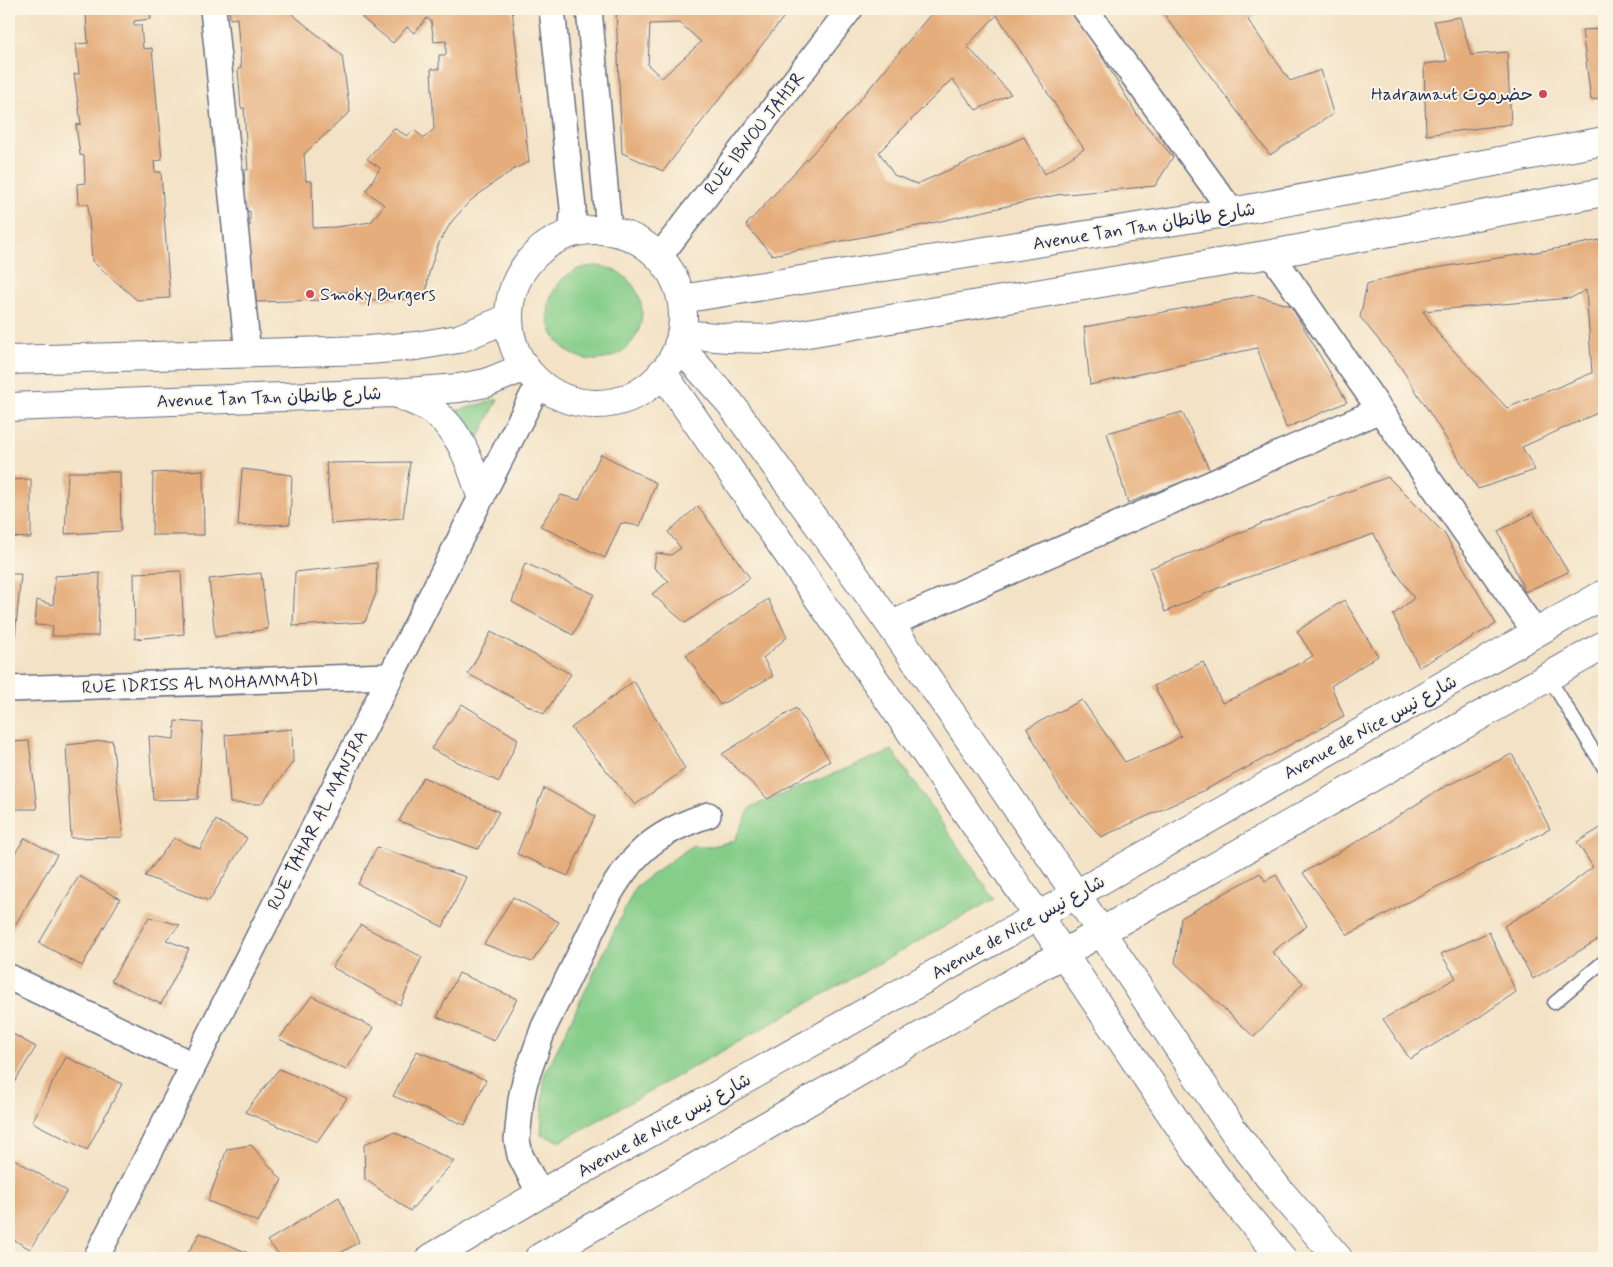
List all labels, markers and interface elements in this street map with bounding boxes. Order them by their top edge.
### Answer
street label: RUE IBNOU JAHIR [699,66,811,200]
place label: Hadramaut حضرموت [1371,83,1533,107]
marker: Hadramaut حضرموت [1537,88,1549,100]
street label: Avenue Tan Tan شارع طانطان [1031,198,1257,256]
place label: Smoky Burgers [320,283,436,307]
marker: Smoky Burgers [304,288,316,300]
street label: Avenue Tan Tan شارع طانطان [156,382,382,414]
street label: RUE IDRISS AL MOHAMMADI [81,668,319,700]
street label: Avenue de Nice شارع نيس [1279,670,1462,786]
street label: RUE TAHAR AL MANJRA [262,726,374,915]
street label: Avenue de Nice شارع نيس [927,870,1110,986]
street label: Avenue de Nice شارع نيس [573,1068,756,1184]

